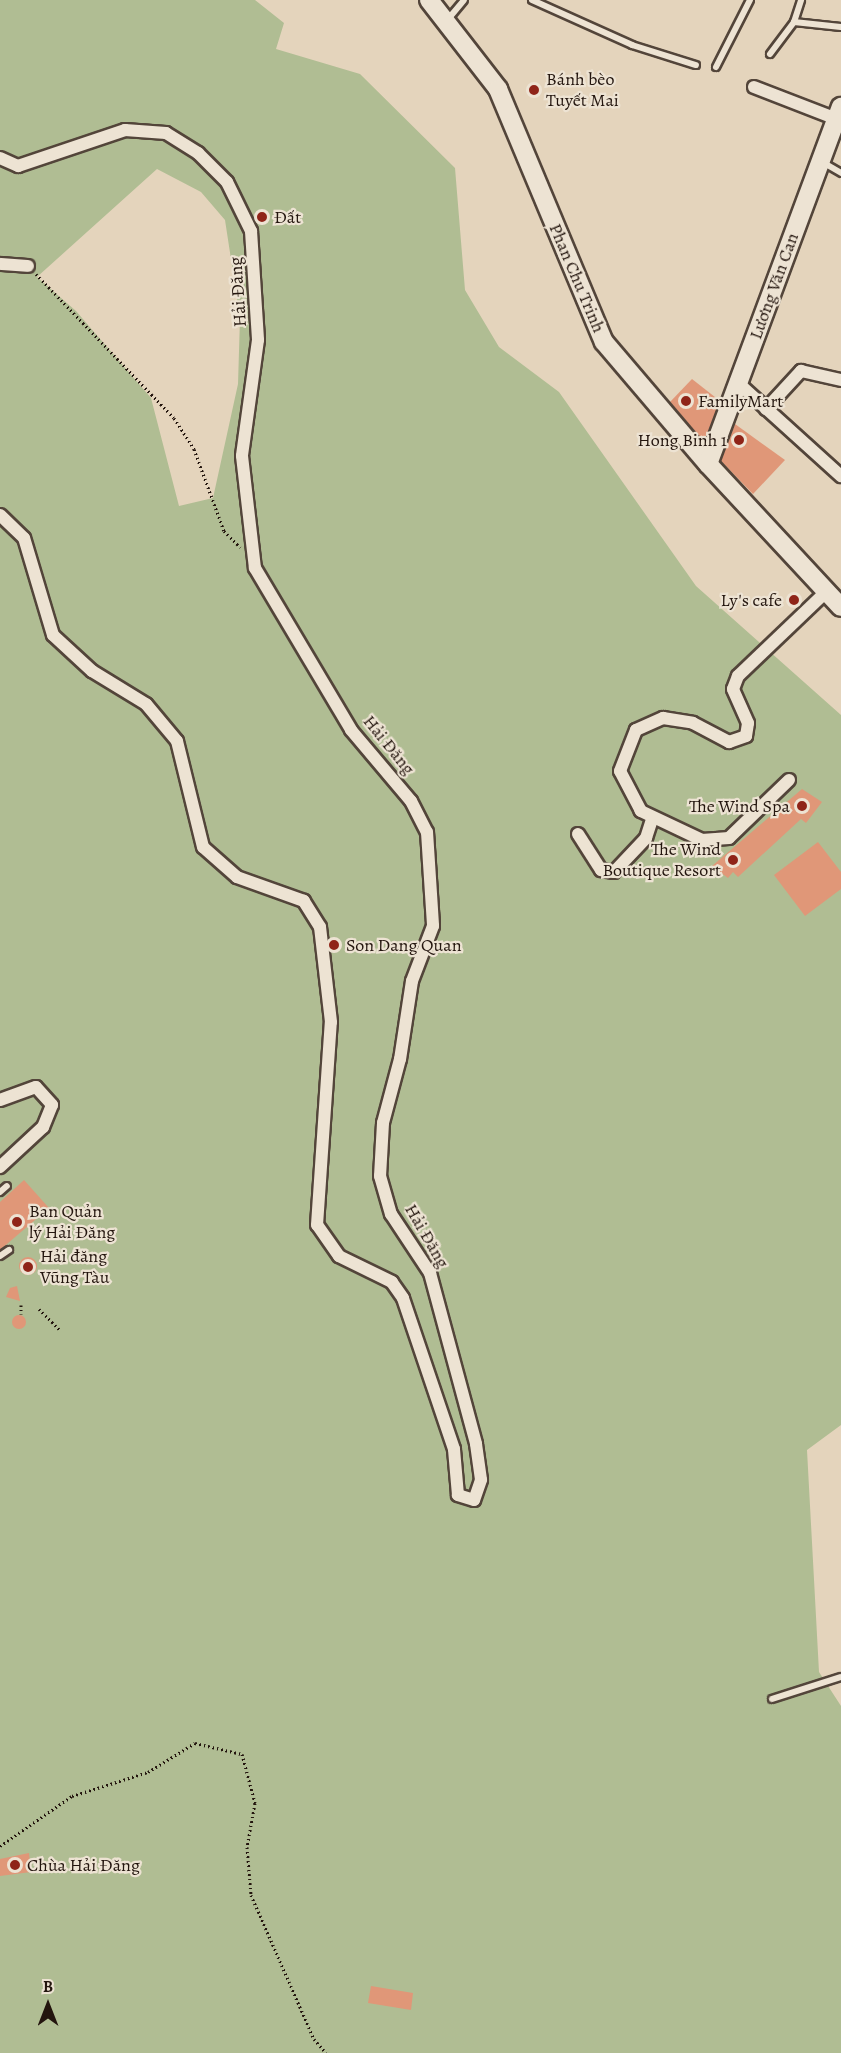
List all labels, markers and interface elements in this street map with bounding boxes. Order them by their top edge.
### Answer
place label: Bánh bèo Tuyết Mai [546,69,619,112]
marker: Bánh bèo Tuyết Mai [527,83,541,97]
place label: Đất [274,206,301,228]
marker: Đất [255,210,269,224]
street label: Phan Chu Trinh [544,220,610,336]
street label: Lương Văn Can [745,230,803,342]
street label: Hải Đăng [225,256,251,328]
place label: FamilyMart [698,390,783,412]
marker: FamilyMart [679,394,693,408]
place label: Hong Binh 1 [638,429,727,451]
marker: Hong Binh 1 [732,433,746,447]
place label: Ly's cafe [721,589,782,611]
marker: Ly's cafe [787,593,801,607]
street label: Hải Đăng [358,711,420,779]
place label: The Wind Spa [689,795,790,817]
marker: The Wind Spa [795,799,809,813]
place label: The Wind Boutique Resort [603,839,721,882]
marker: The Wind Boutique Resort [726,853,740,867]
place label: Son Dang Quan [346,934,462,956]
marker: Son Dang Quan [327,938,341,952]
street label: Hải Đăng [400,1200,454,1272]
place label: Ban Quản lý Hải Đăng [29,1201,115,1244]
marker: Ban Quản lý Hải Đăng [10,1215,24,1229]
place label: Hải đăng Vũng Tàu [40,1246,109,1288]
marker: Hải đăng Vũng Tàu [21,1260,35,1274]
place label: Chùa Hải Đăng [27,1854,140,1876]
marker: Chùa Hải Đăng [8,1858,22,1872]
north arrow [18,1975,78,2035]
text: B [43,1976,53,1998]

